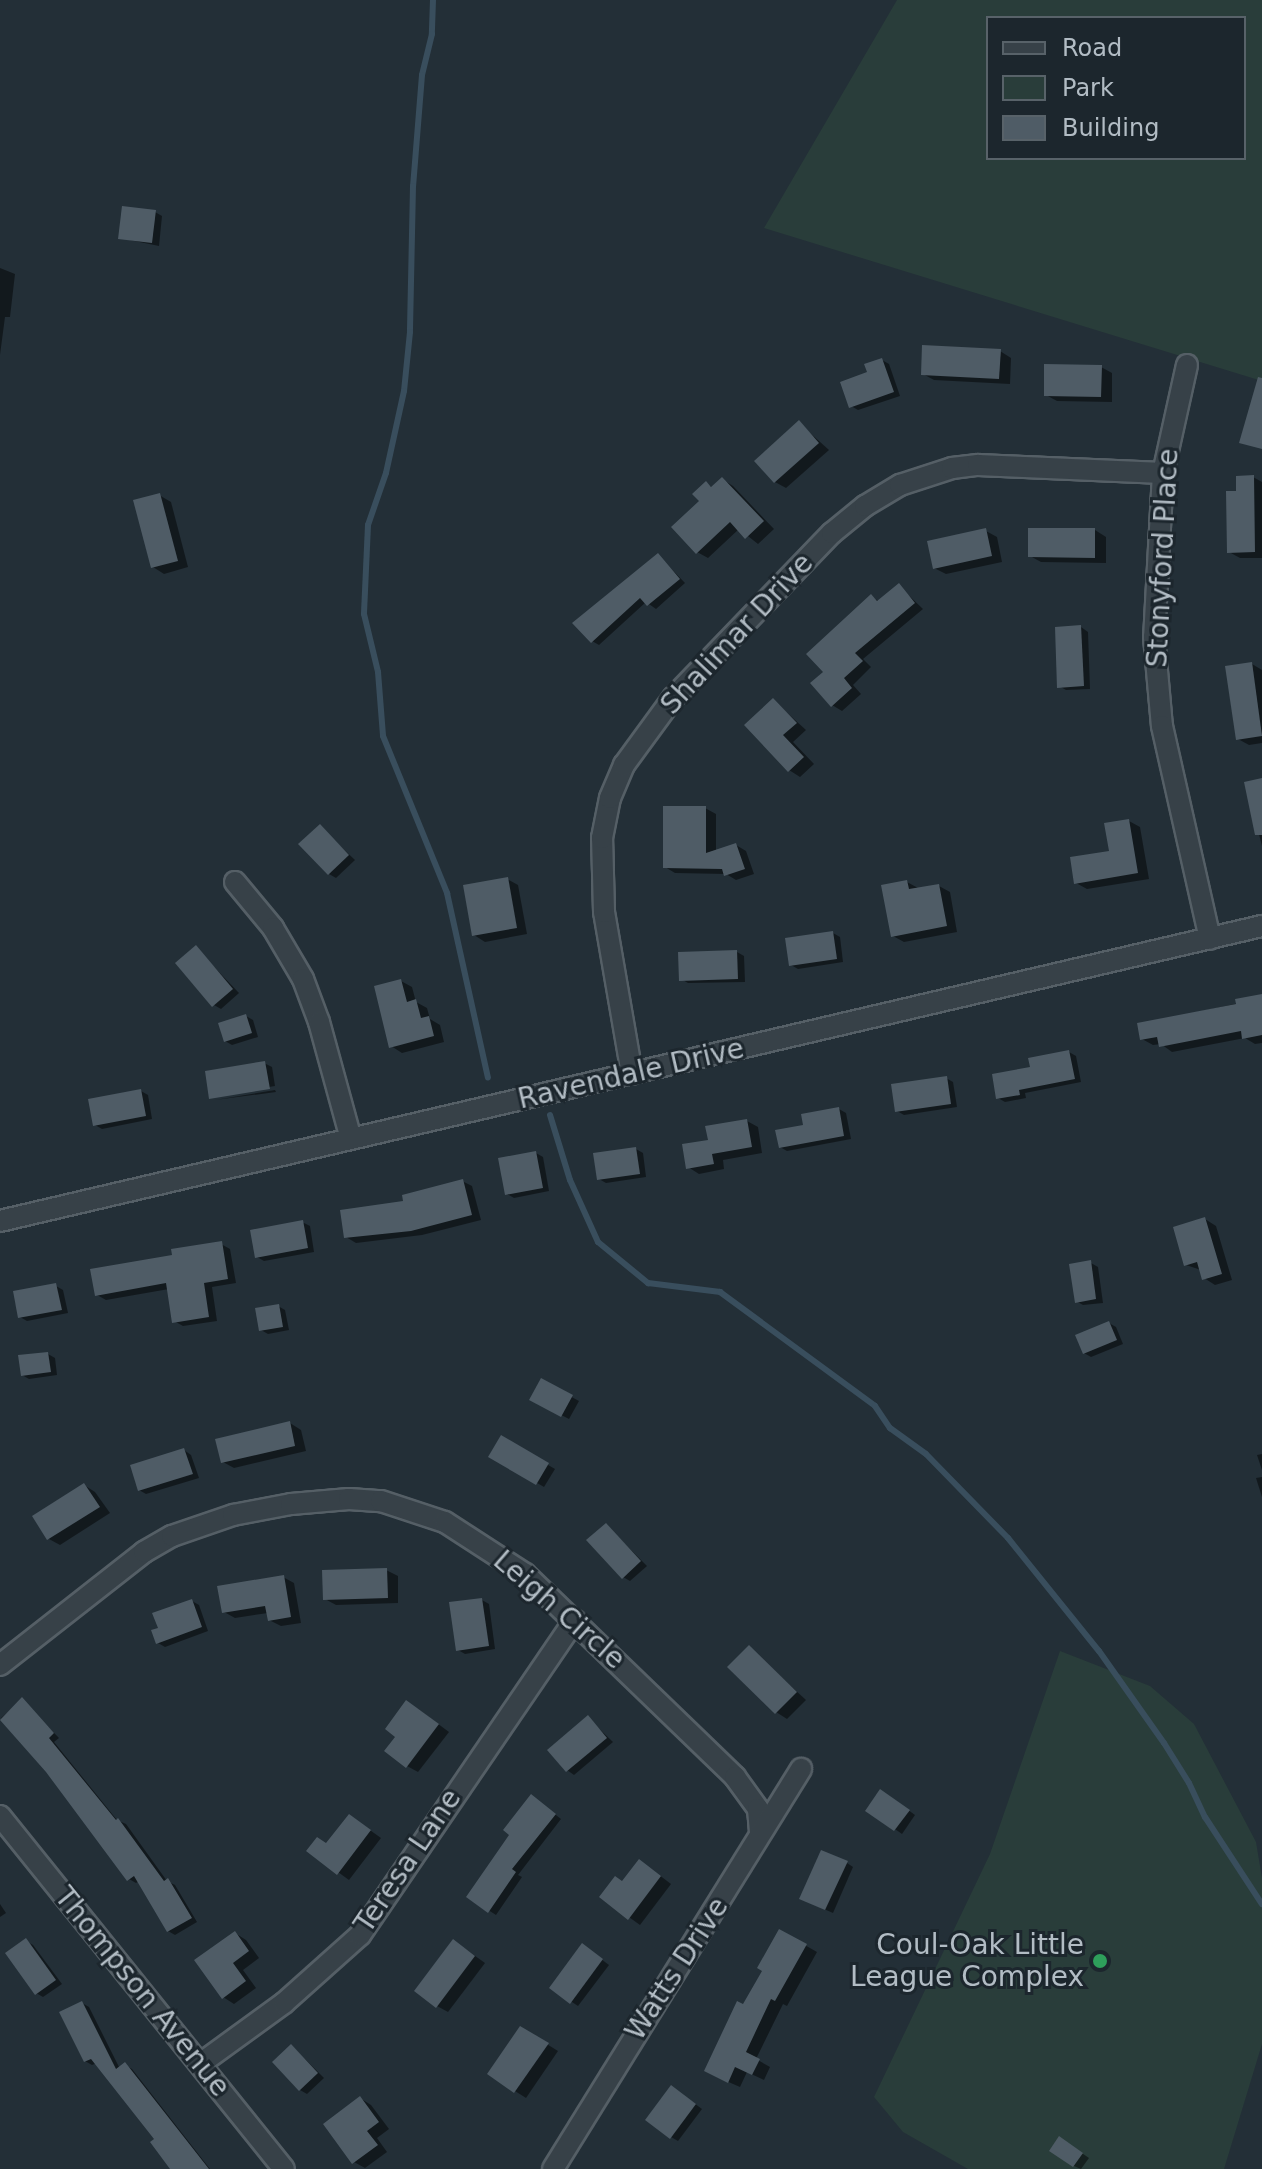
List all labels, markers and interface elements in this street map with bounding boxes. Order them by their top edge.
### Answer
legend [986,16,1246,160]
text: Road [1062,34,1122,62]
text: Park [1062,74,1114,102]
text: Building [1062,114,1159,142]
street label: Stonyford Place [1140,448,1186,668]
street label: Shalimar Drive [654,547,820,721]
street label: Ravendale Drive [515,1032,747,1116]
street label: Leigh Circle [486,1544,632,1676]
street label: Teresa Lane [348,1783,468,1939]
street label: Thompson Avenue [47,1881,237,2103]
street label: Watts Drive [618,1891,736,2047]
place label: Coul-Oak Little League Complex [850,1928,1084,1994]
marker: Coul-Oak Little League Complex [1091,1952,1109,1970]

